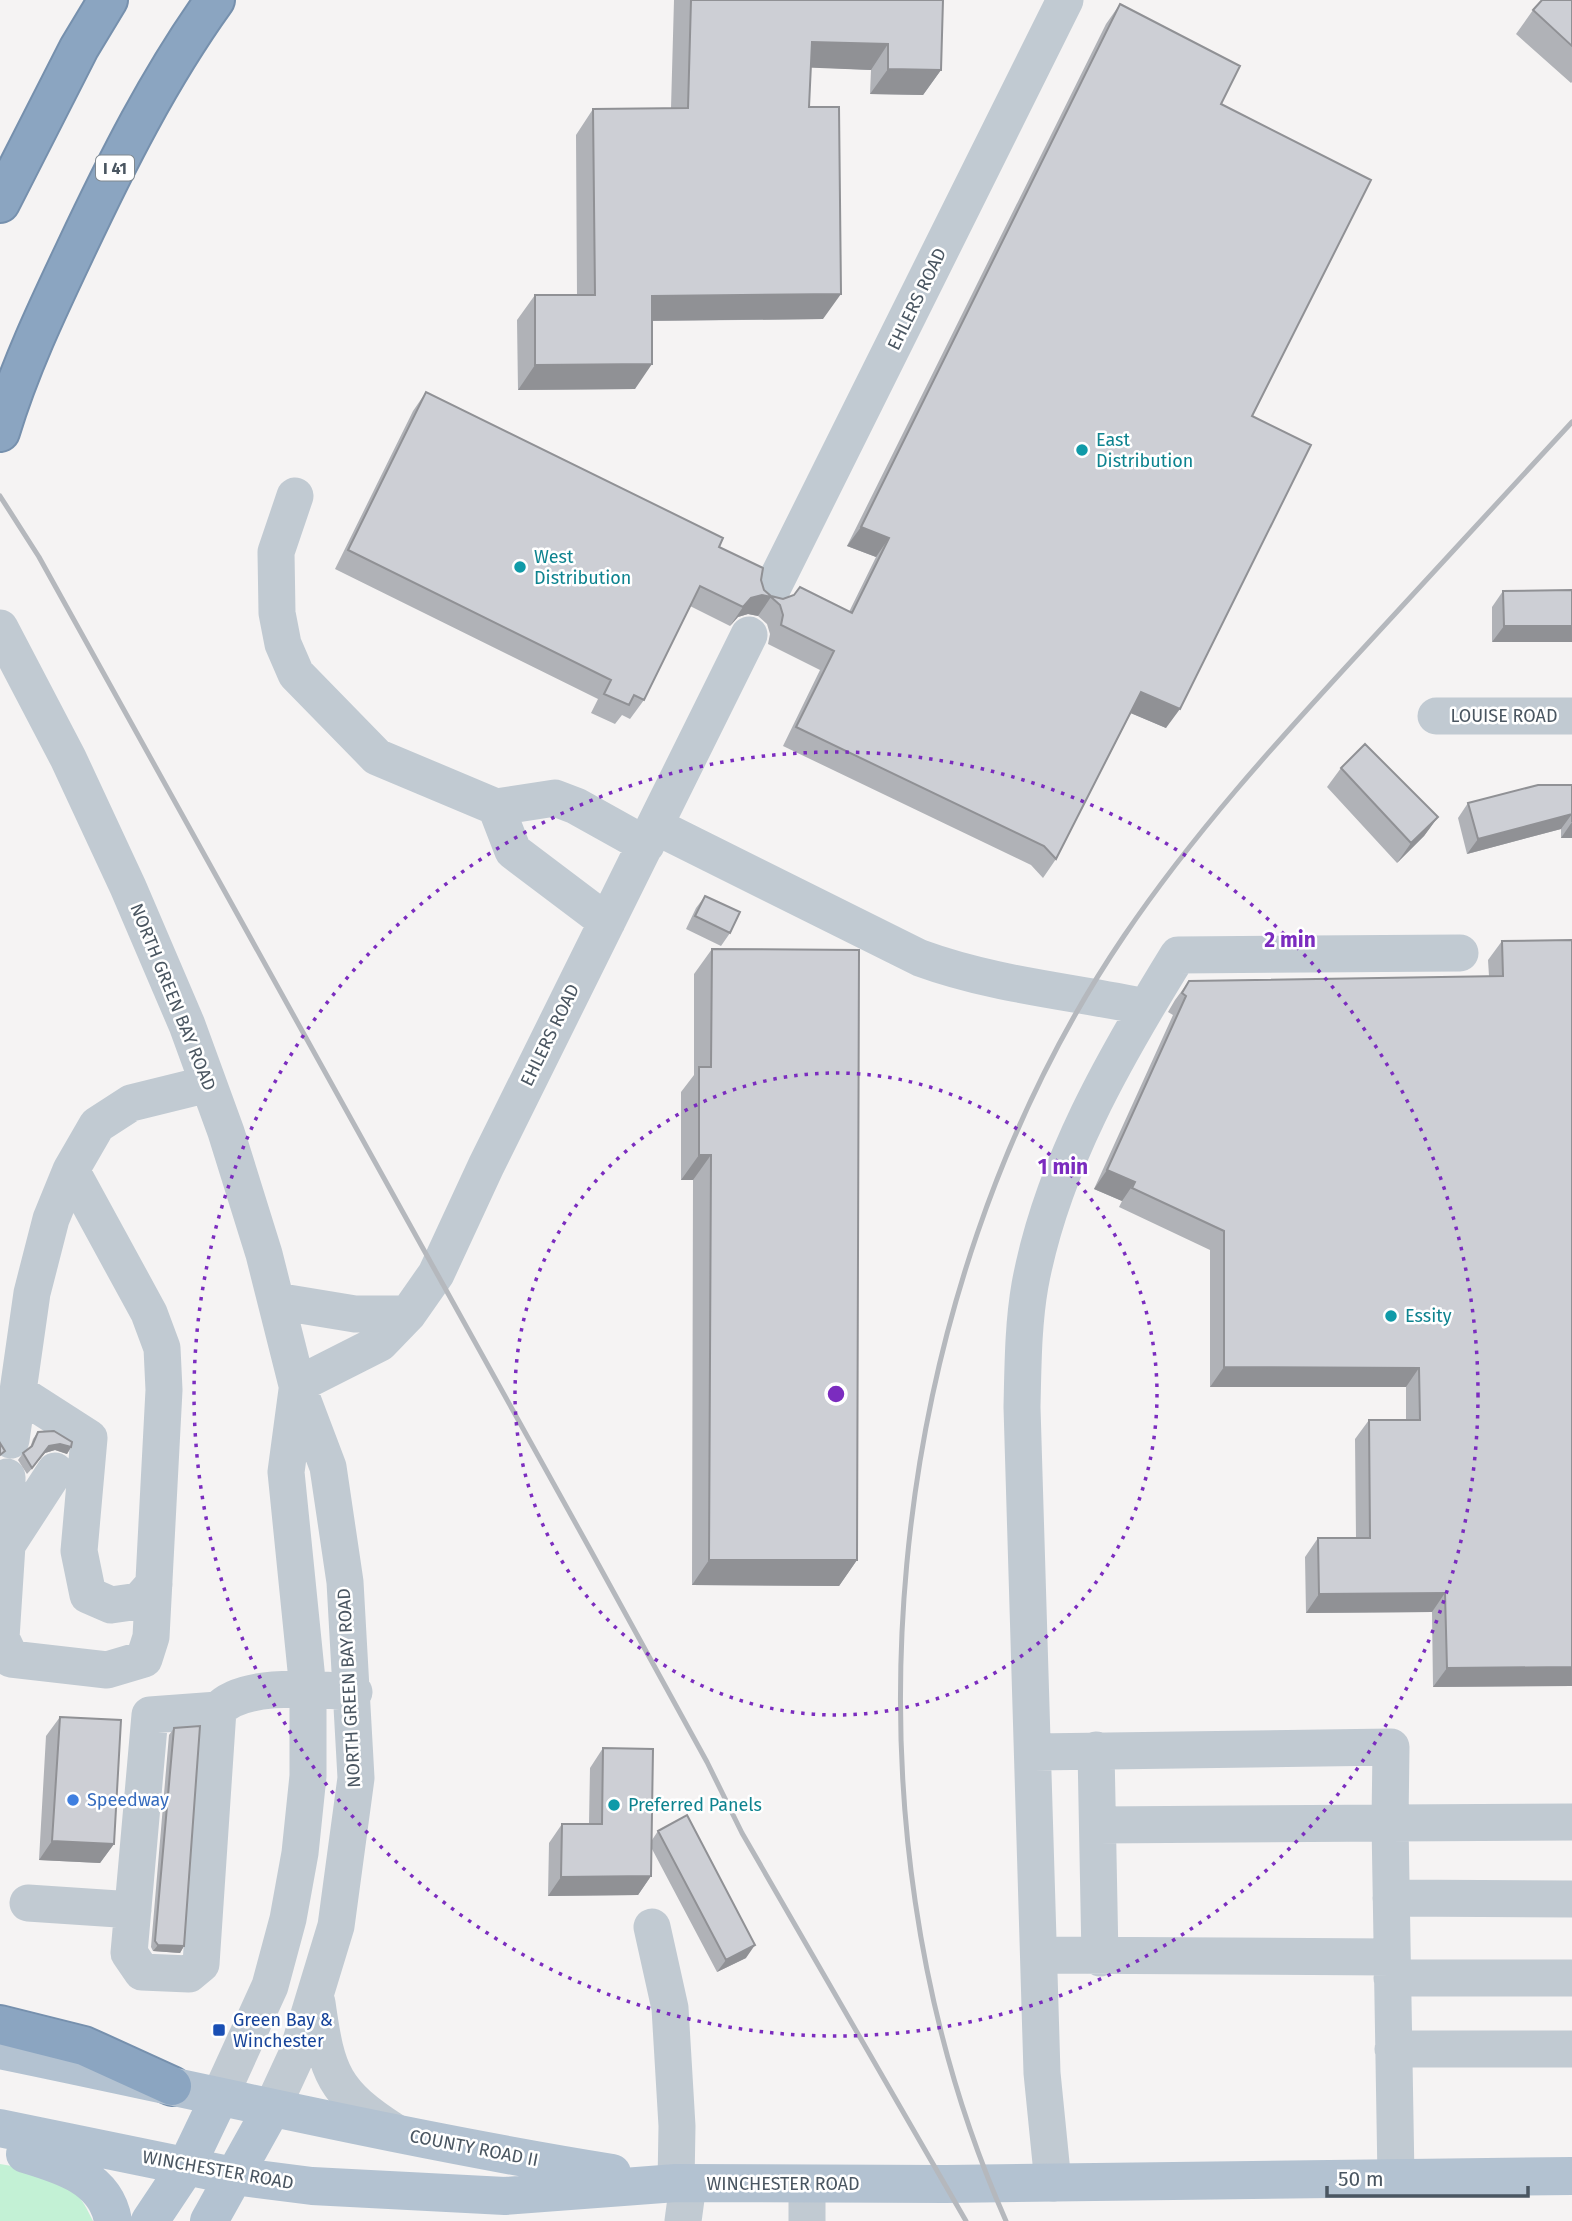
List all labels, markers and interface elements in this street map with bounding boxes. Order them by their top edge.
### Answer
road number: I 41 [96,156,134,180]
street label: EHLERS ROAD [883,244,951,354]
place label: East Distribution [1096,429,1193,472]
marker: East Distribution [1074,442,1090,458]
place label: West Distribution [534,546,631,589]
marker: West Distribution [512,559,528,575]
street label: LOUISE ROAD [1451,705,1557,727]
street label: NORTH GREEN BAY ROAD [125,900,221,1094]
text: 2 min [1264,927,1316,953]
street label: EHLERS ROAD [516,980,584,1090]
text: 1 min [1038,1154,1088,1180]
place label: Essity [1405,1305,1452,1327]
marker: Essity [1383,1308,1399,1324]
centre of rings [824,1382,848,1406]
street label: NORTH GREEN BAY ROAD [333,1588,365,1788]
place label: Speedway [87,1789,169,1811]
marker: Speedway [65,1792,81,1808]
place label: Preferred Panels [628,1794,762,1816]
marker: Preferred Panels [606,1797,622,1813]
place label: Green Bay & Winchester [233,2009,333,2052]
marker: Green Bay & Winchester [211,2022,227,2038]
street label: COUNTY ROAD II [408,2125,540,2171]
street label: WINCHESTER ROAD [141,2146,295,2194]
scale bar [1327,2154,1528,2198]
text: 50 m [1338,2166,1384,2192]
street label: WINCHESTER ROAD [706,2173,860,2195]

